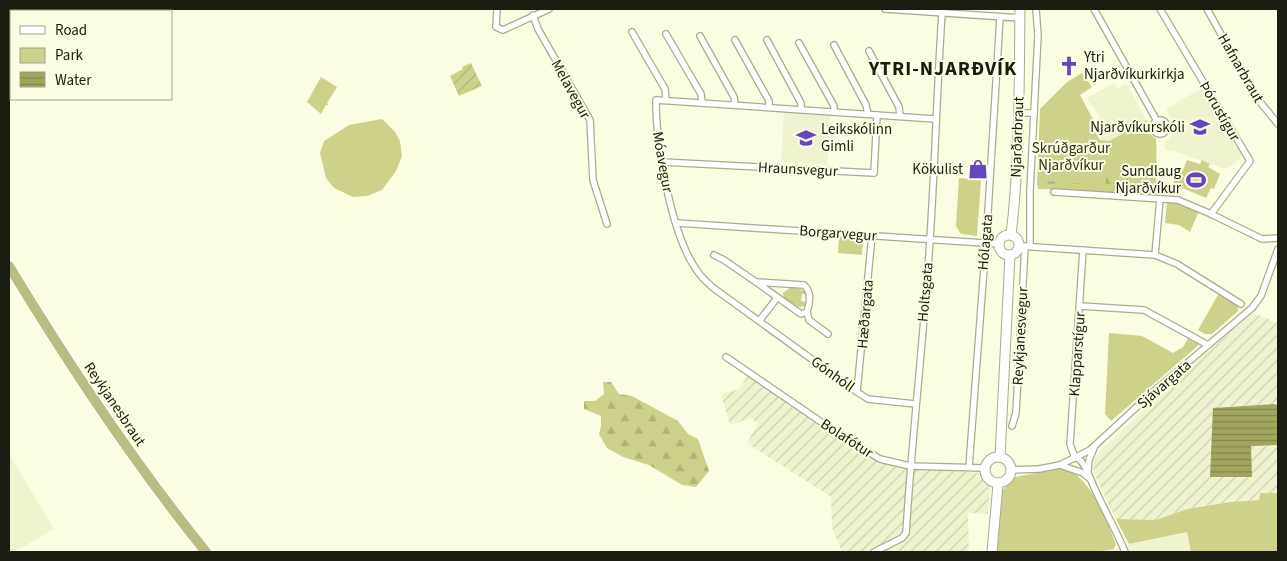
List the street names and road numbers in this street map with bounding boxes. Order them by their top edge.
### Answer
street label: Hafnarbraut [1212,30,1269,107]
street label: Melavegur [546,56,596,123]
street label: Þórustígur [1194,77,1246,146]
street label: Njarðarbraut [1006,96,1029,178]
street label: Móavegur [647,130,678,195]
street label: Hraunsvegur [757,157,839,182]
street label: Hólagata [973,213,998,271]
street label: Borgarvegur [799,220,878,247]
street label: Holtsgata [912,261,939,323]
street label: Hæðargata [852,279,879,349]
street label: Reykjanesvegur [1007,285,1034,386]
street label: Klapparstígur [1064,310,1091,397]
street label: Gónhóll [806,351,859,398]
street label: Sjávargata [1133,355,1196,414]
street label: Reykjanesbraut [79,358,151,450]
street label: Bolafótur [816,414,878,464]

